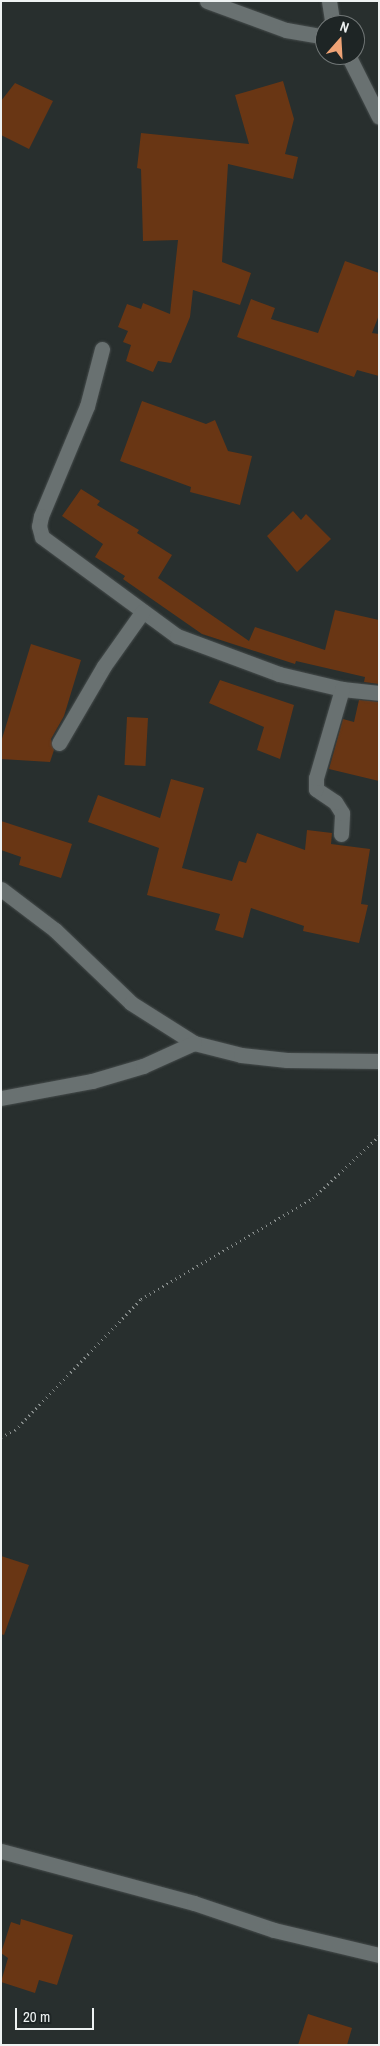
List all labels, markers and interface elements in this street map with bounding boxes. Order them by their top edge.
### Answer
north arrow [315,15,365,65]
text: N [338,17,351,37]
scale bar [18,1998,96,2030]
text: 20 m [23,2006,50,2027]

